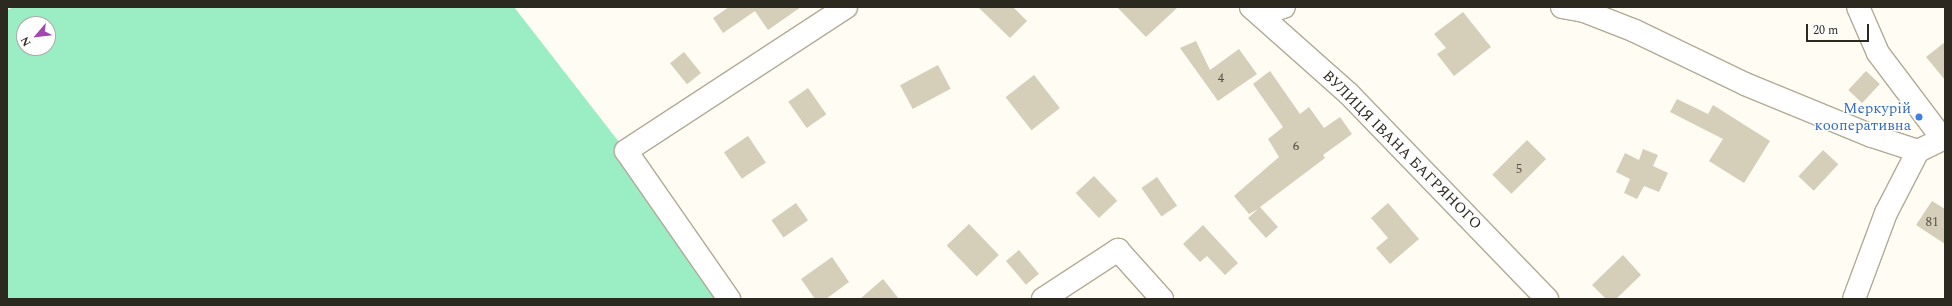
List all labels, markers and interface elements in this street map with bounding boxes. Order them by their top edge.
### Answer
north arrow [16,16,56,56]
scale bar [1808,16,1871,42]
text: 20 m [1813,21,1838,40]
text: N [16,33,35,49]
street label: ВУЛИЦЯ ІВАНА БАГРЯНОГО [1319,67,1485,233]
house number: 4 [1218,70,1224,86]
place label: Меркурій кооперативна [1815,99,1911,134]
marker: Меркурій кооперативна [1914,112,1924,122]
house number: 6 [1293,138,1299,154]
house number: 5 [1516,161,1522,177]
house number: 81 [1926,214,1938,230]

